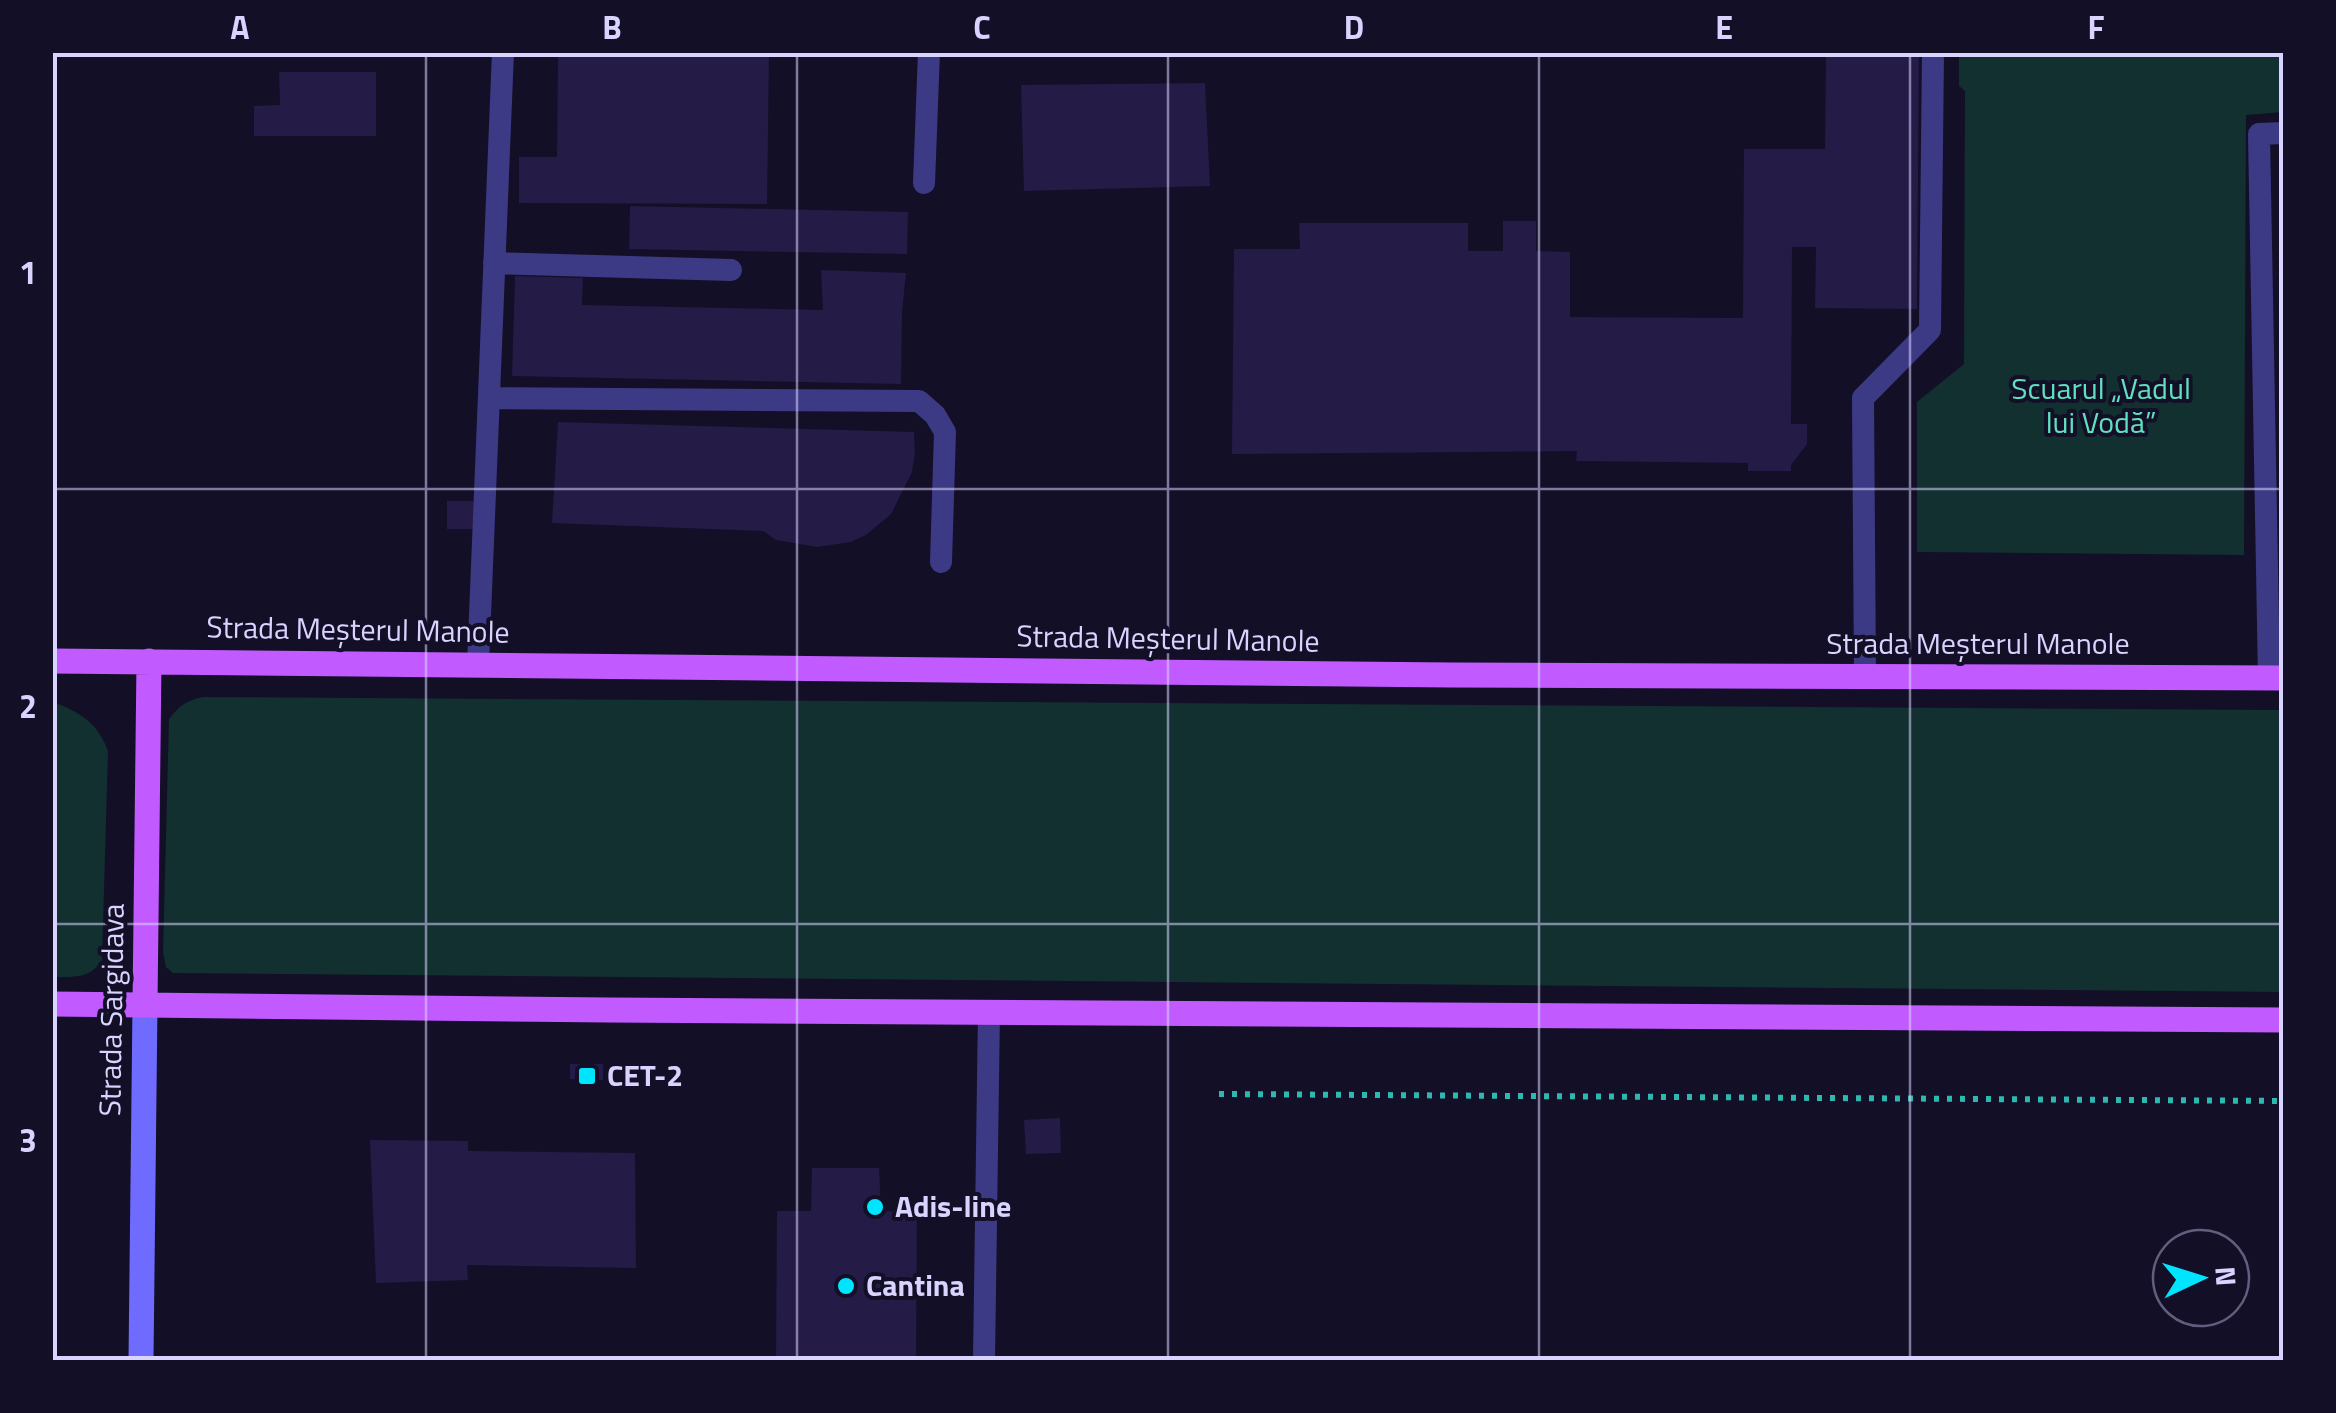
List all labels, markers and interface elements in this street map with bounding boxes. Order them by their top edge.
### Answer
text: A [230,3,250,51]
text: B [602,3,622,51]
text: C [973,3,991,51]
text: D [1344,3,1364,51]
text: E [1715,3,1733,51]
text: F [2088,3,2105,51]
text: 1 [19,248,37,296]
park label: Scuarul „Vadul lui Vodă” [2011,365,2191,445]
street label: Strada Meșterul Manole [206,603,510,655]
street label: Strada Meșterul Manole [1016,612,1320,664]
street label: Strada Meșterul Manole [1826,620,2130,666]
text: 2 [19,682,37,730]
street label: Strada Sargidava [86,903,136,1117]
place label: CET-2 [607,1052,683,1098]
marker: CET-2 [576,1065,598,1087]
text: 3 [19,1116,37,1164]
place label: Adis-line [895,1183,1011,1229]
marker: Adis-line [864,1196,886,1218]
north arrow [2151,1228,2251,1328]
place label: Cantina [866,1262,965,1308]
text: N [2204,1265,2249,1287]
marker: Cantina [835,1275,857,1297]

